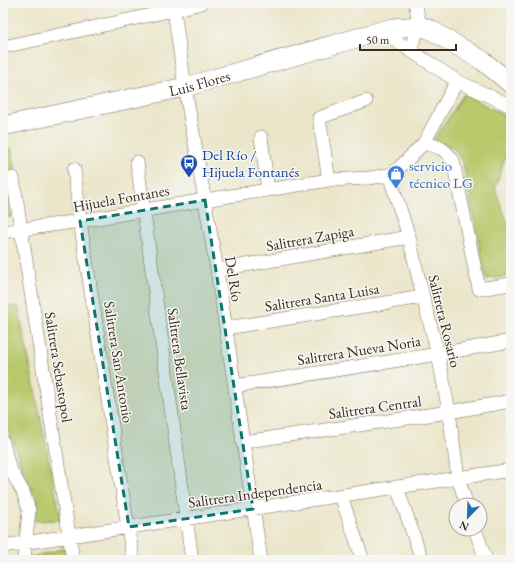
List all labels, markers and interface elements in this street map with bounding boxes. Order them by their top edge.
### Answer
scale bar [360,26,456,52]
text: 50 m [366,32,390,48]
street label: Luis Flores [167,65,232,100]
place label: Del Río / Hijuela Fontanés [202,145,300,181]
bus stop icon: Del Río / Hijuela Fontanés [179,153,199,178]
place label: servicio técnico LG [409,156,473,192]
shop icon: servicio técnico LG [386,164,406,189]
street label: Hijuela Fontanes [71,180,171,216]
street label: Salitrera Zapiga [265,221,355,255]
street label: Del Río [221,255,247,303]
street label: Salitrera Rosario [424,273,466,369]
street label: Salitrera Santa Luisa [263,279,381,315]
street label: Salitrera San Antonio [100,300,138,424]
street label: Salitrera Bellavista [163,307,197,411]
street label: Salitrera Sebastopol [41,310,77,424]
street label: Salitrera Nueva Noria [296,331,422,369]
street label: Salitrera Central [327,391,423,423]
street label: Salitrera Independencia [187,474,323,512]
north arrow [448,497,488,537]
text: N [457,518,471,534]

